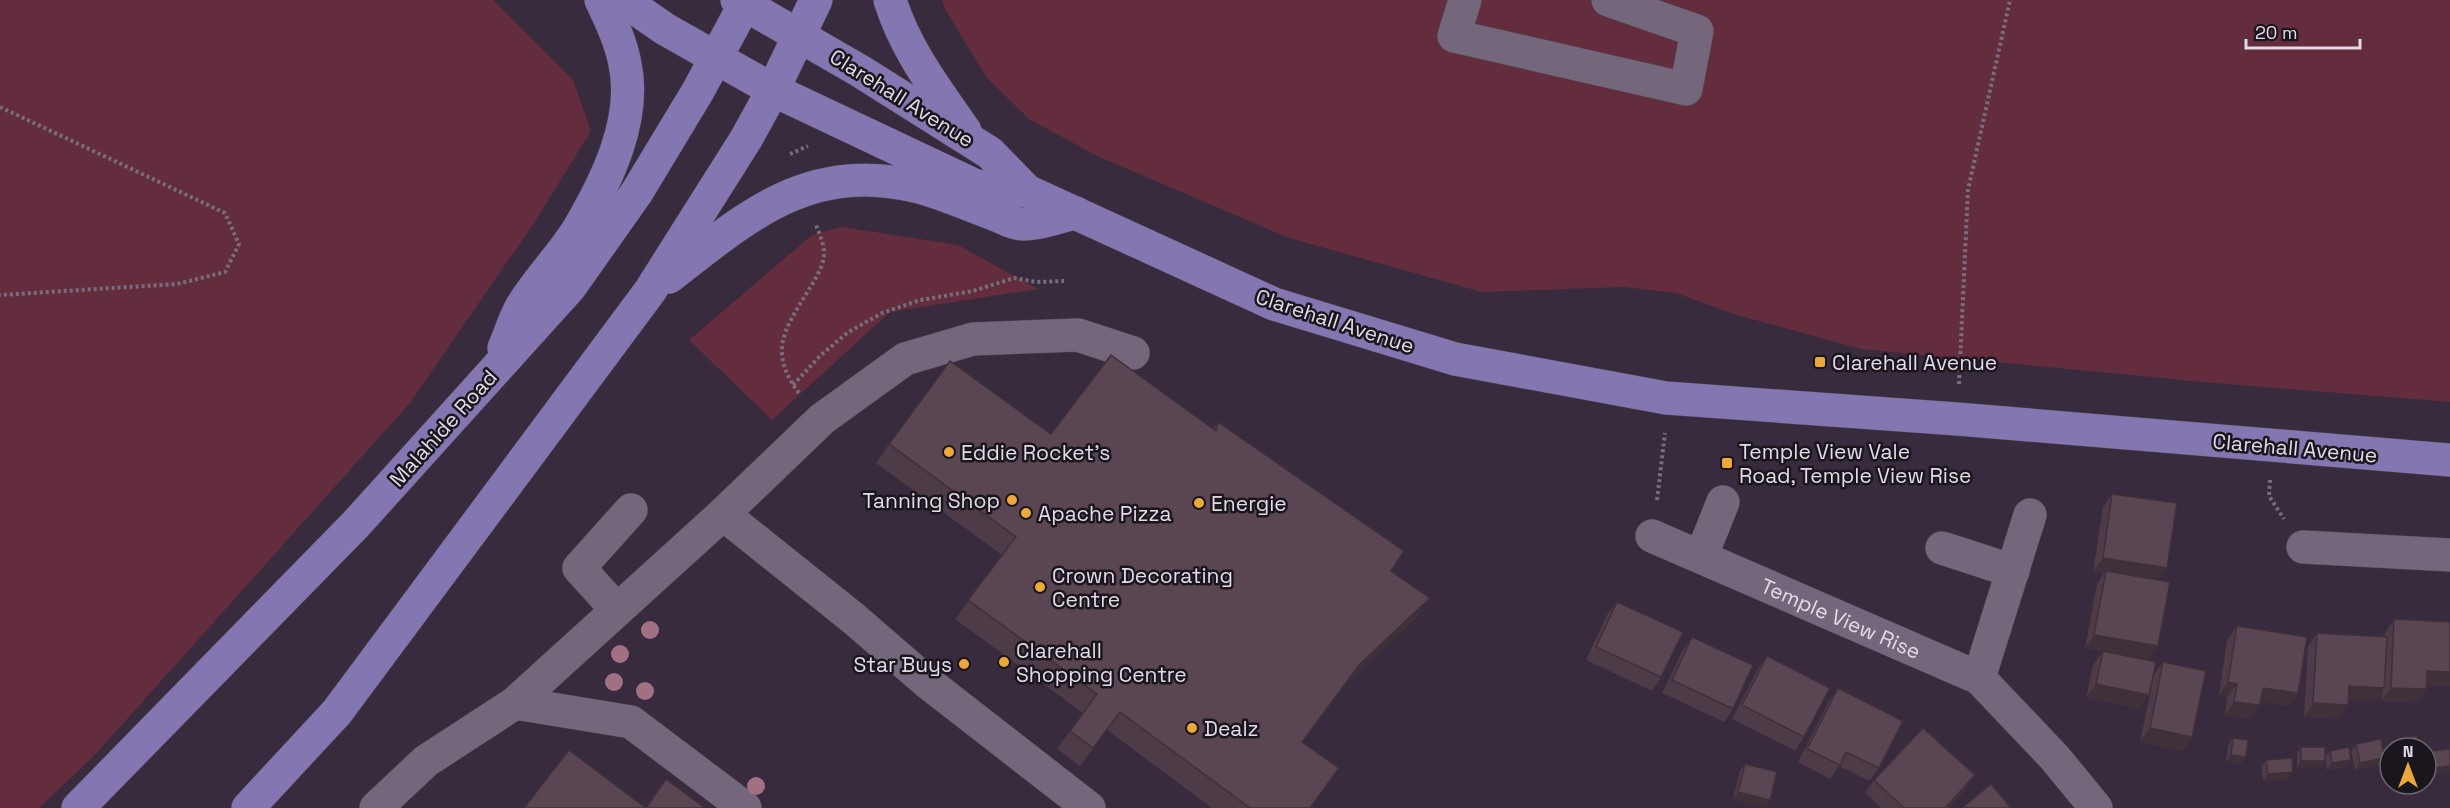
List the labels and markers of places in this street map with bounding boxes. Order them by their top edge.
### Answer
place label: Clarehall Avenue [1832,349,1997,376]
marker: Clarehall Avenue [1813,355,1827,369]
place label: Temple View Vale Road, Temple View Rise [1739,438,1971,489]
place label: Eddie Rocket's [961,439,1110,466]
marker: Eddie Rocket's [942,445,956,459]
marker: Temple View Vale Road, Temple View Rise [1720,456,1734,470]
place label: Tanning Shop [863,487,1000,514]
place label: Energie [1211,490,1287,517]
marker: Tanning Shop [1005,493,1019,507]
marker: Energie [1192,496,1206,510]
place label: Apache Pizza [1038,500,1171,527]
marker: Apache Pizza [1019,506,1033,520]
place label: Crown Decorating Centre [1052,562,1233,613]
marker: Crown Decorating Centre [1033,580,1047,594]
place label: Clarehall Shopping Centre [1016,637,1187,688]
place label: Star Buys [853,651,952,678]
marker: Clarehall Shopping Centre [997,655,1011,669]
marker: Star Buys [957,657,971,671]
place label: Dealz [1204,715,1259,742]
marker: Dealz [1185,721,1199,735]

